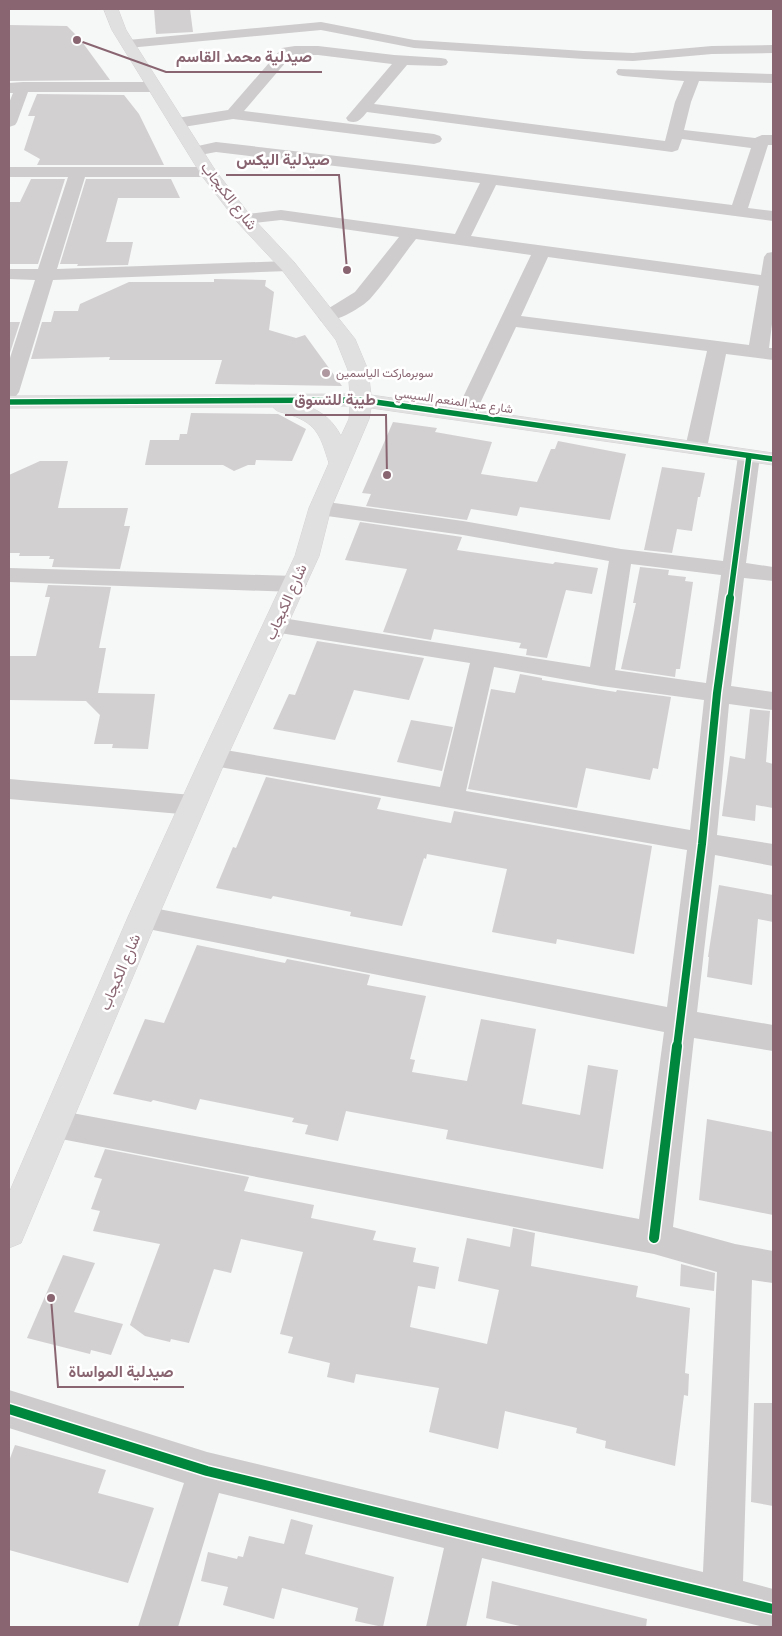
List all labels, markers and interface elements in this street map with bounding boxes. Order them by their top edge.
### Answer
callout: صيدلية محمد القاسم [166,41,322,72]
text: صيدلية محمد القاسم [176,47,312,67]
callout: صيدلية اليكس [226,144,339,175]
text: صيدلية اليكس [236,150,330,170]
street label: شارع الكبجاب [195,158,261,235]
place label: سوبرماركت الياسمين [336,366,433,381]
marker: سوبرماركت الياسمين [320,367,332,379]
callout: طيبة للتسوق [285,384,386,415]
street label: شارع عبد المنعم السيسي [394,386,514,419]
text: طيبة للتسوق [294,390,376,410]
street label: شارع الكبجاب [261,561,313,644]
street label: شارع الكبجاب [96,931,146,1014]
callout: صيدلية المواساة [58,1356,184,1387]
text: صيدلية المواساة [68,1362,174,1382]

